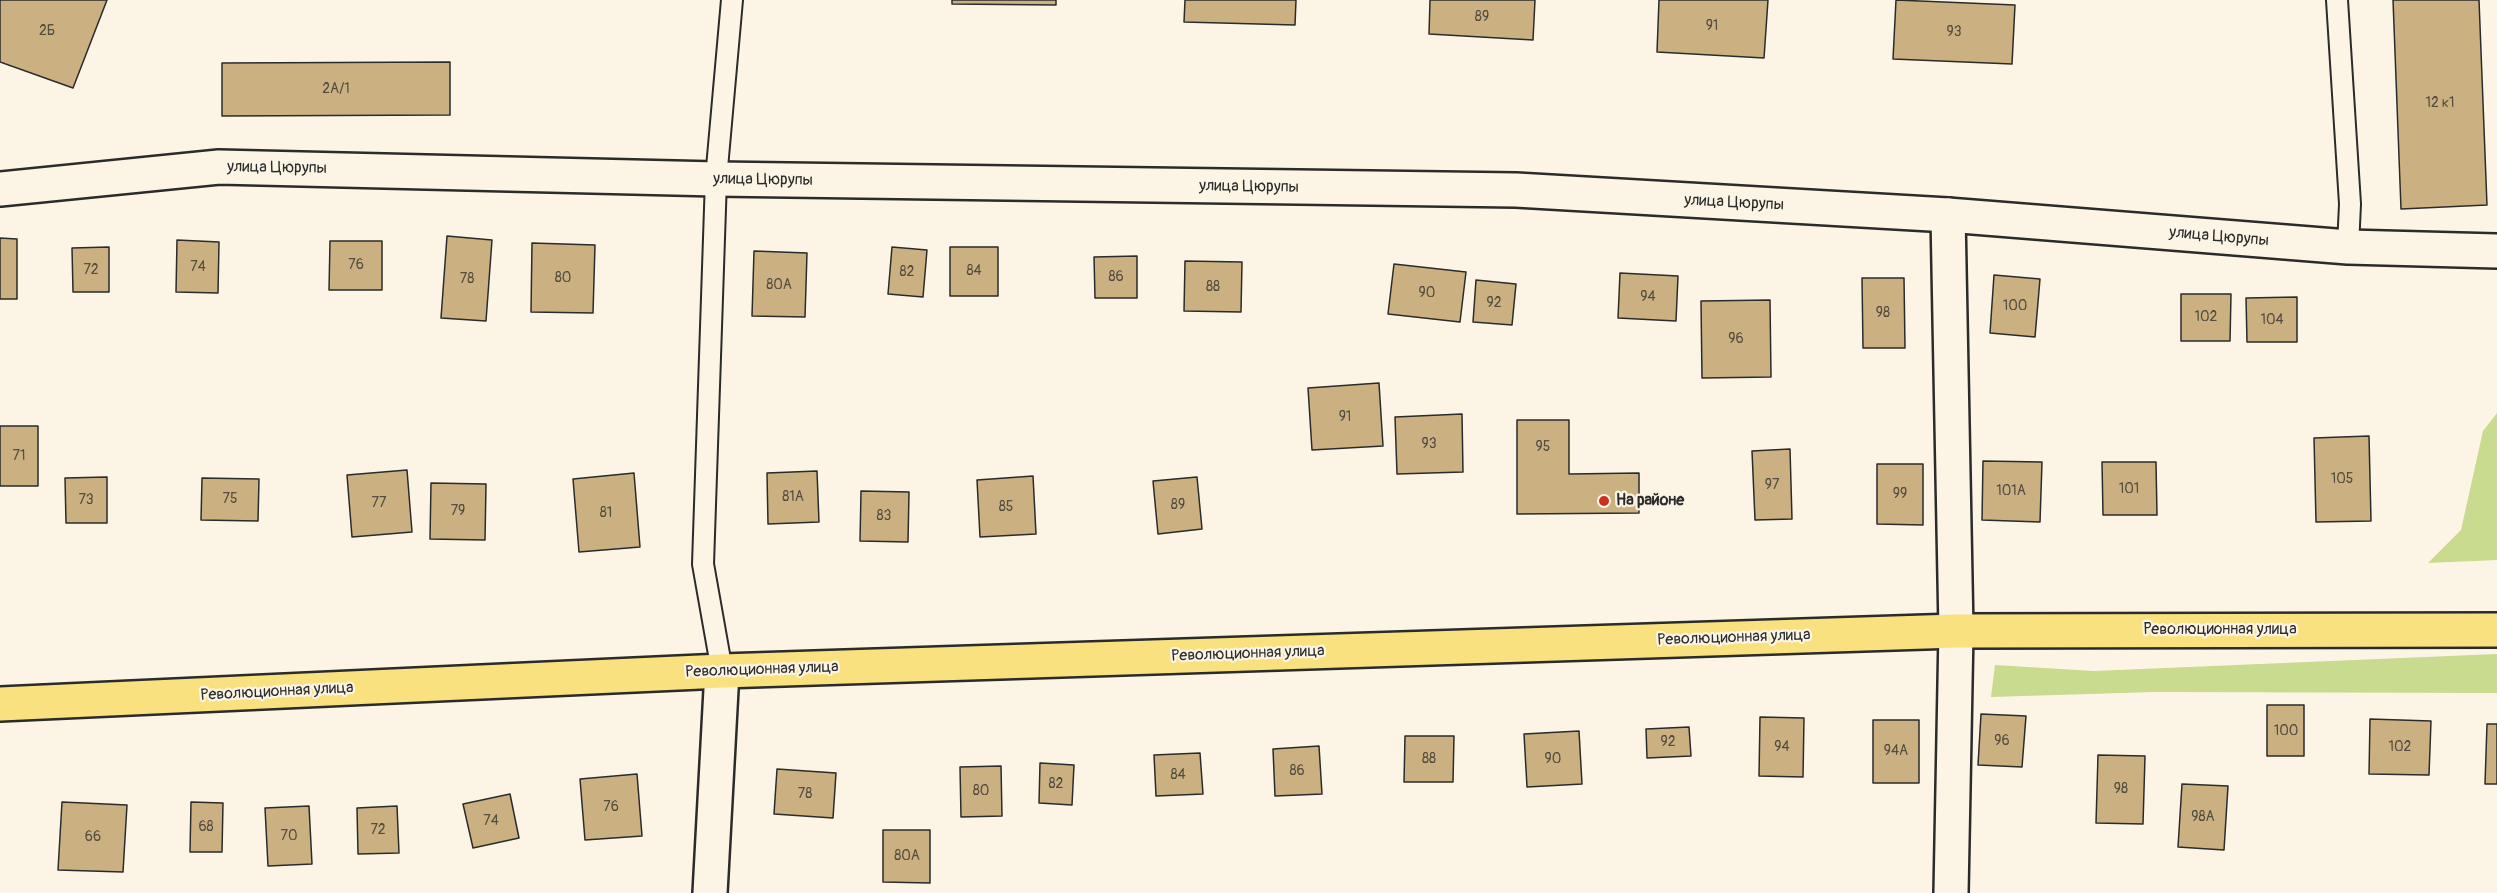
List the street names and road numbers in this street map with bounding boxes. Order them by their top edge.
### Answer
street label: улица Цюрупы [227,158,327,178]
street label: улица Цюрупы [713,170,813,190]
street label: улица Цюрупы [1199,177,1299,197]
street label: улица Цюрупы [1684,191,1784,215]
street label: улица Цюрупы [2168,223,2270,251]
street label: Революционная улица [2143,620,2297,640]
street label: Революционная улица [1657,626,1811,650]
street label: Революционная улица [1171,642,1325,666]
street label: Революционная улица [685,658,839,682]
street label: Революционная улица [200,678,354,706]

